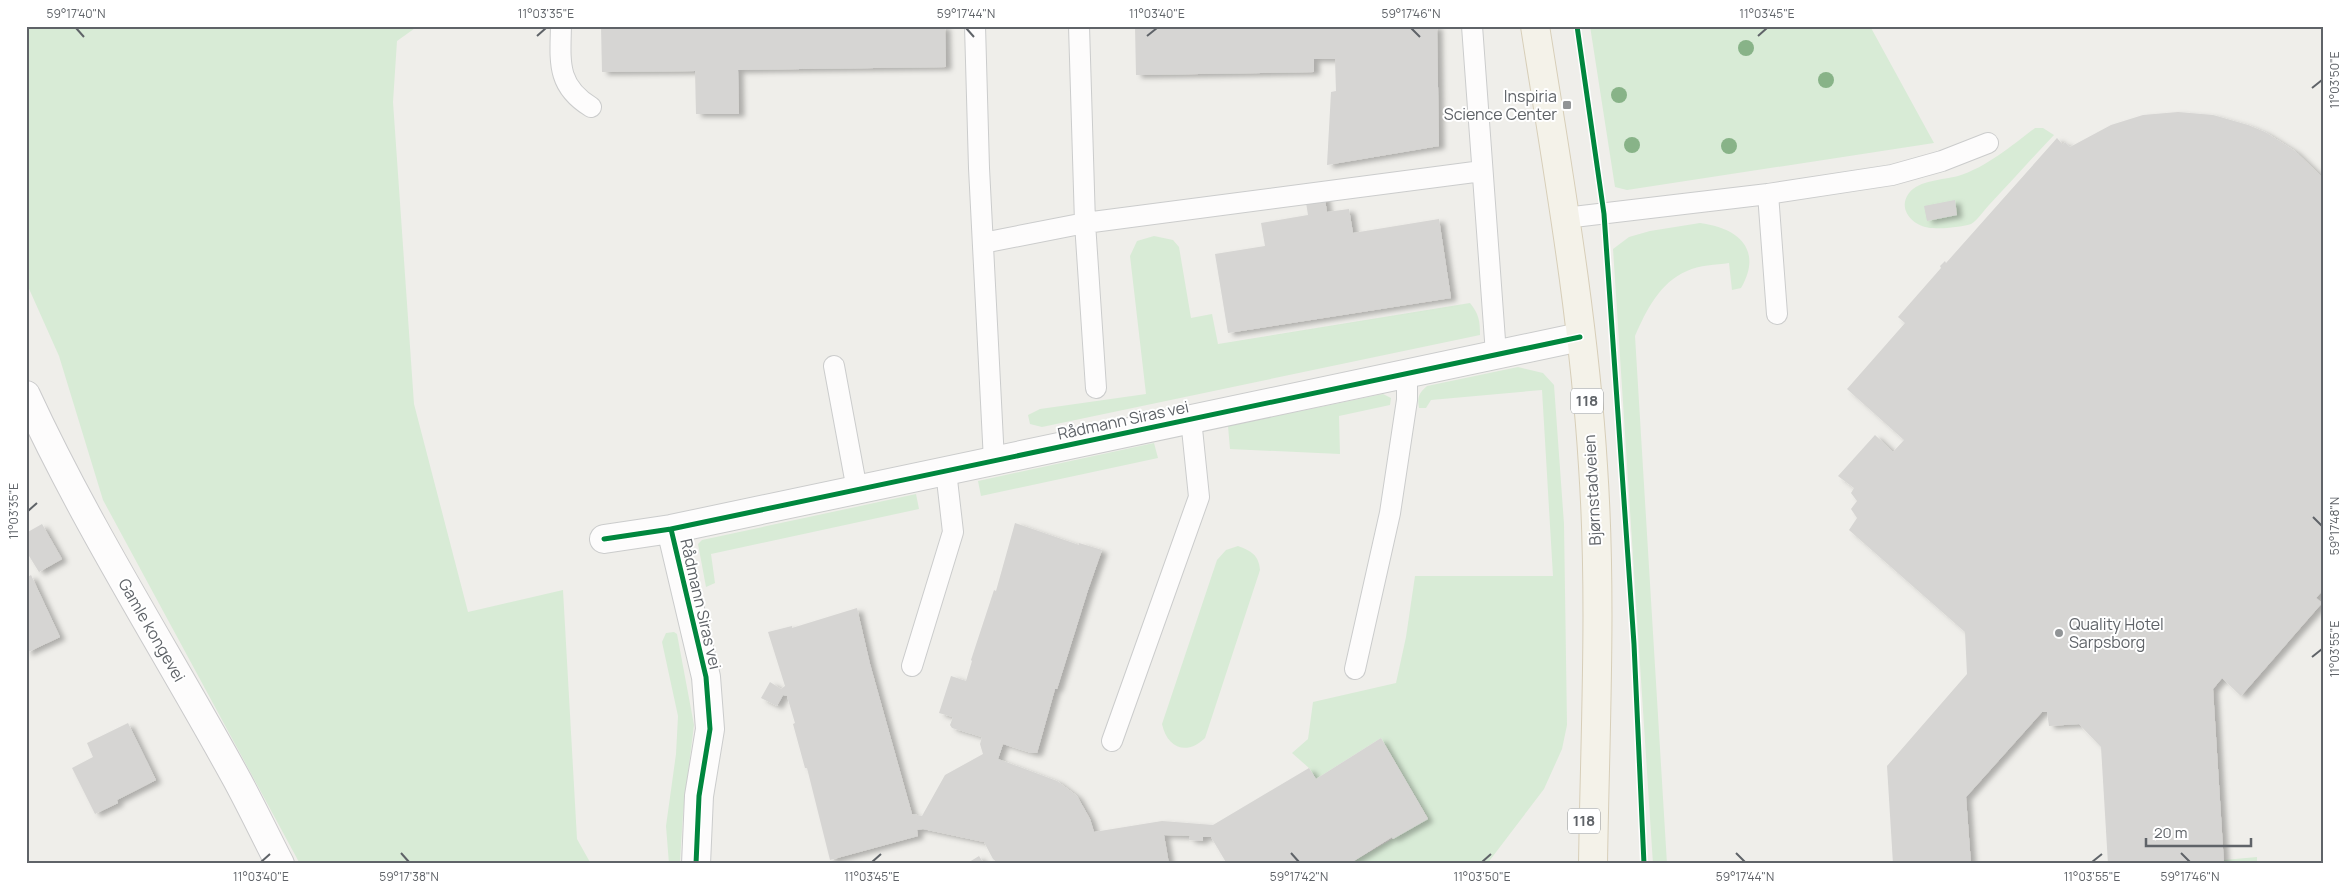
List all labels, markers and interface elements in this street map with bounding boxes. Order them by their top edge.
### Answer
text: 59°17'40"N [47,5,105,22]
text: 11°03'35"E [518,5,574,22]
text: 59°17'44"N [937,5,995,22]
text: 11°03'40"E [1129,5,1185,22]
text: 59°17'46"N [1381,5,1441,22]
text: 11°03'45"E [1739,5,1795,22]
text: 11°03'50"E [2326,51,2343,109]
place label: Inspiria Science Center [1444,85,1557,125]
marker: Inspiria Science Center [1561,99,1573,111]
road number: 118 [1571,388,1603,414]
street label: Rådmann Siras vei [1055,395,1191,445]
street label: Bjørnstadveien [1578,434,1606,546]
text: 11°03'35"E [5,483,22,539]
text: 59°17'48"N [2326,497,2343,555]
street label: Rådmann Siras vei [675,536,727,672]
street label: Gamle kongevei [113,574,191,686]
place label: Quality Hotel Sarpsborg [2069,613,2164,653]
text: 11°03'55"E [2326,621,2343,677]
marker: Quality Hotel Sarpsborg [2053,627,2065,639]
road number: 118 [1568,808,1600,834]
scale bar [2146,815,2252,847]
text: 20 m [2154,822,2187,843]
text: 11°03'40"E [233,868,289,885]
text: 59°17'38"N [379,868,439,885]
text: 11°03'45"E [844,868,900,885]
text: 59°17'42"N [1270,868,1328,885]
text: 11°03'50"E [1453,868,1511,885]
text: 59°17'44"N [1716,868,1774,885]
text: 11°03'55"E [2064,868,2120,885]
text: 59°17'46"N [2160,868,2220,885]

